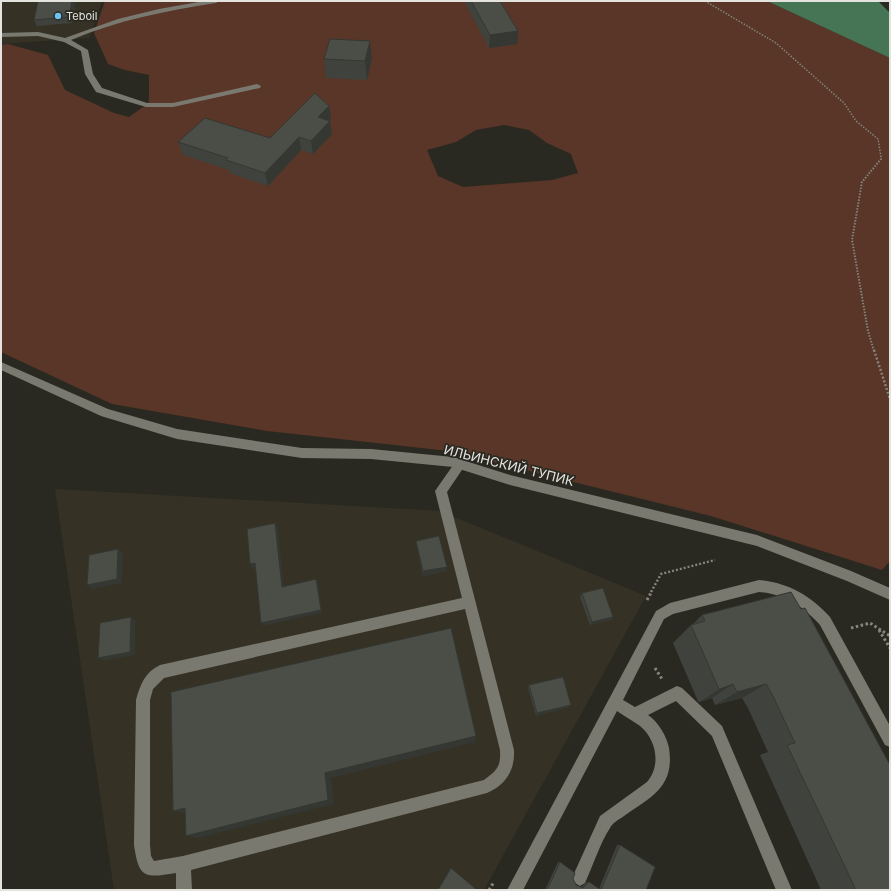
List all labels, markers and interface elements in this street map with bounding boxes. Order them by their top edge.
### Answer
place label: Teboil [66,9,97,23]
marker: Teboil [53,11,63,21]
street label: ИЛЬИНСКИЙ ТУПИК [442,441,576,489]

